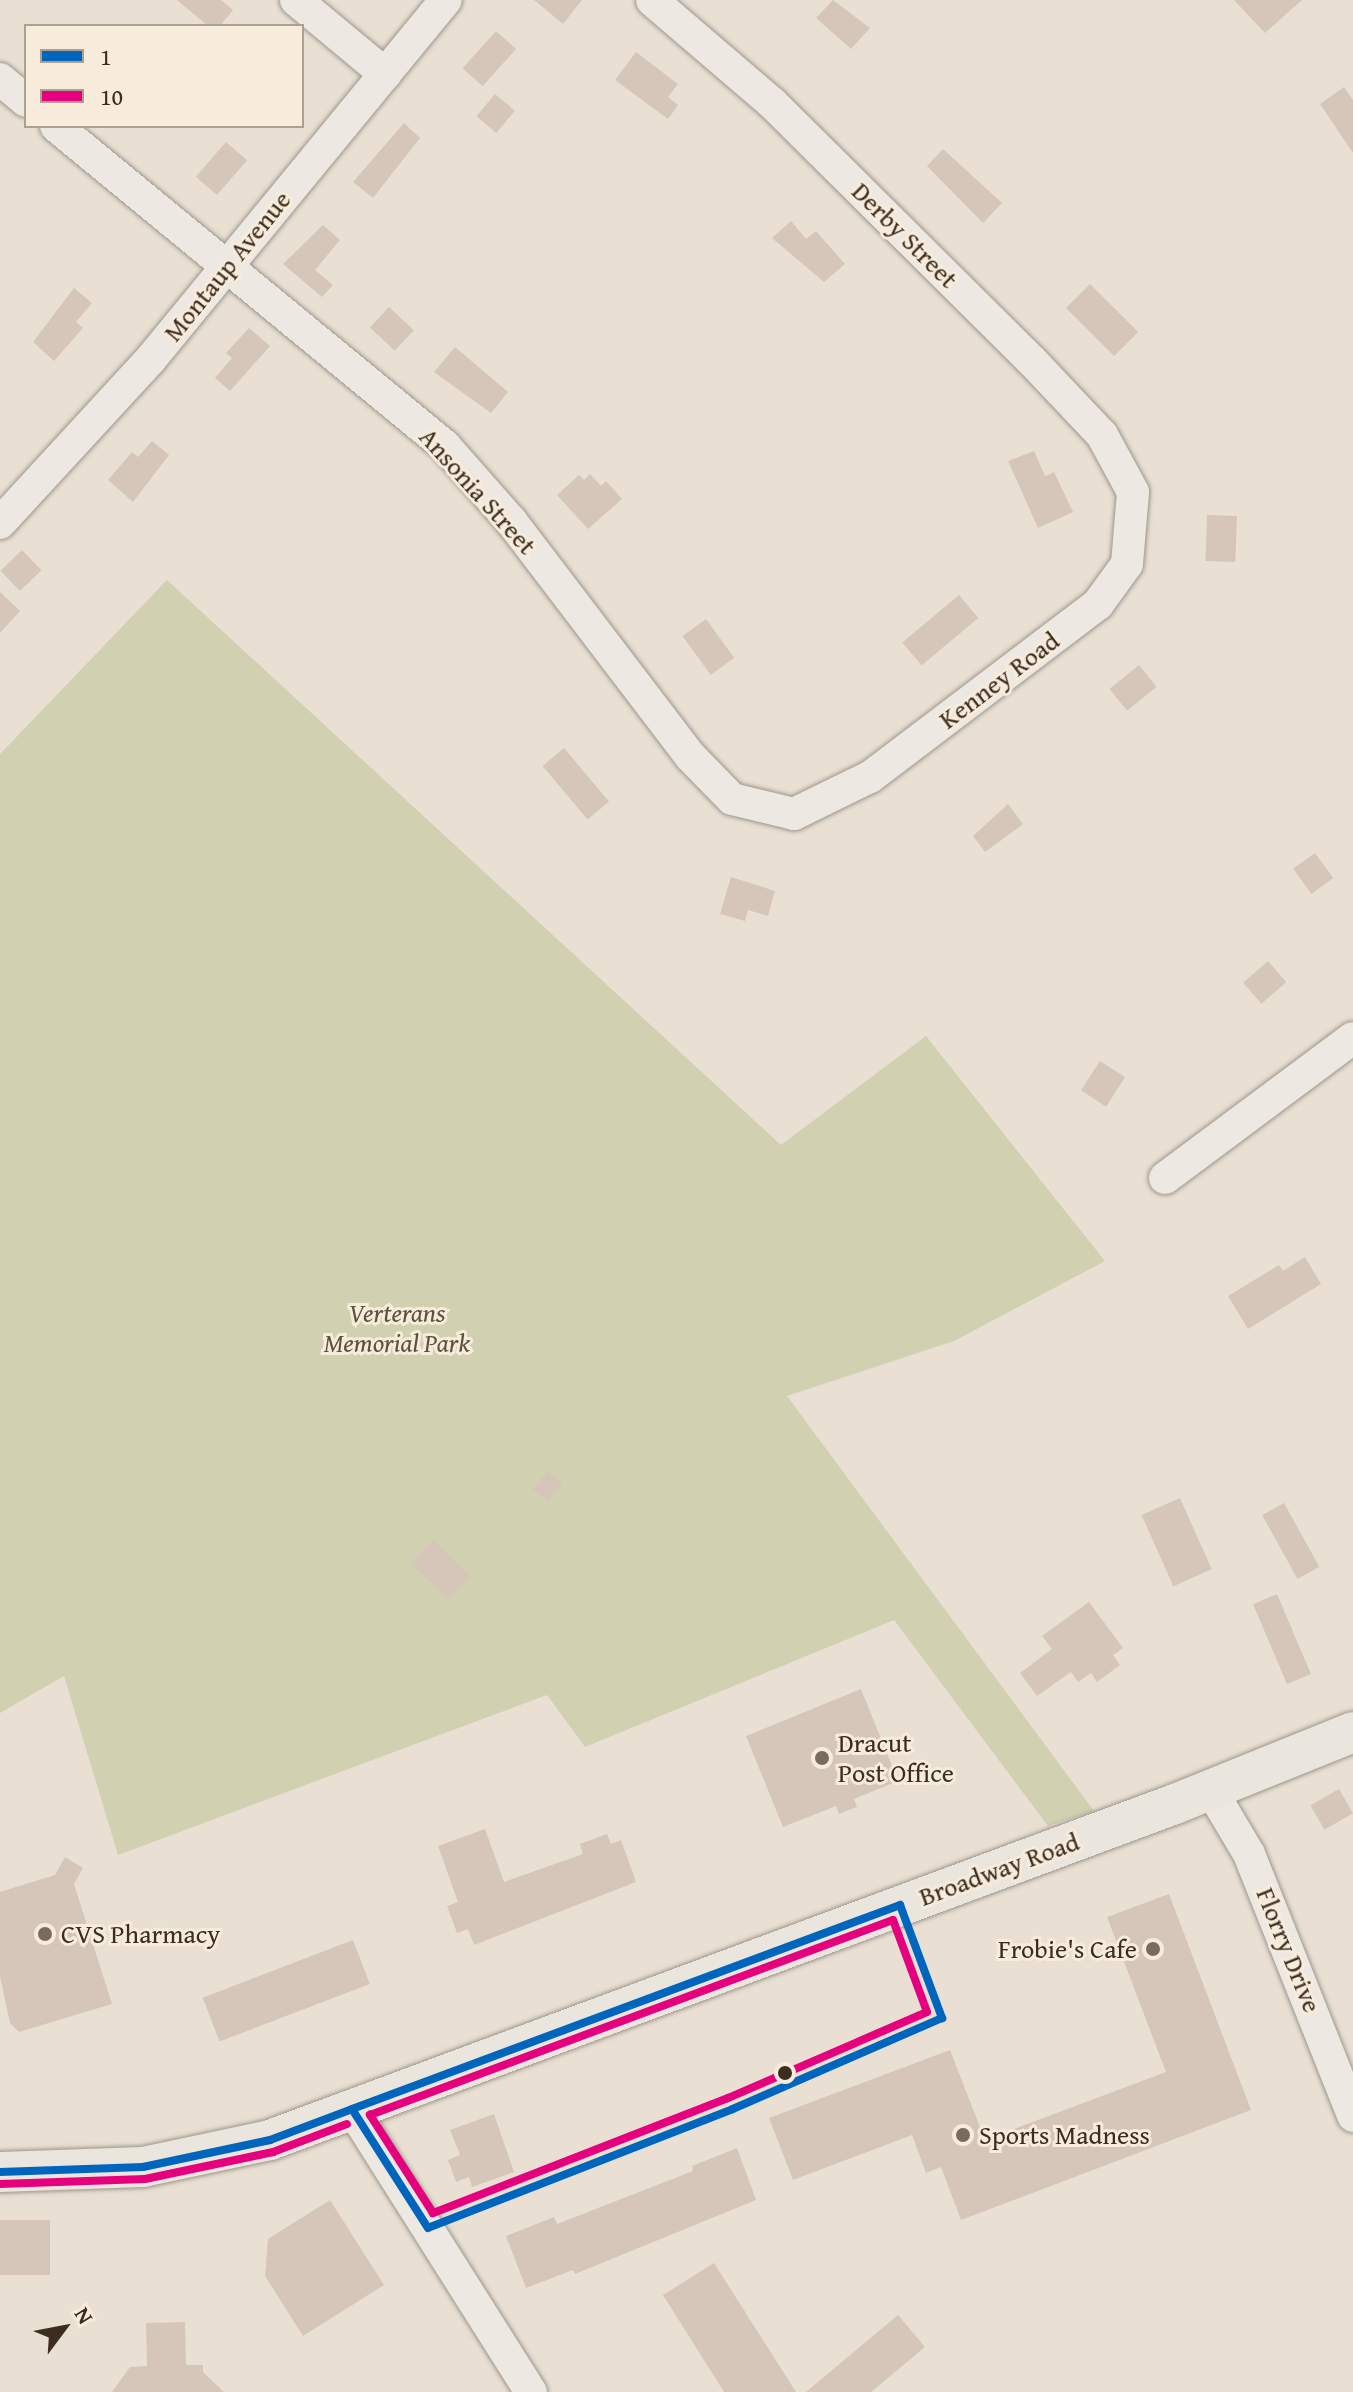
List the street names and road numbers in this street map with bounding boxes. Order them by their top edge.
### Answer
street label: Derby Street [846,176,964,294]
street label: Montaup Avenue [157,185,297,347]
street label: Ansonia Street [413,421,543,561]
street label: Kenney Road [933,625,1065,735]
street label: Broadway Road [915,1826,1083,1912]
street label: Florry Drive [1250,1883,1328,2017]

